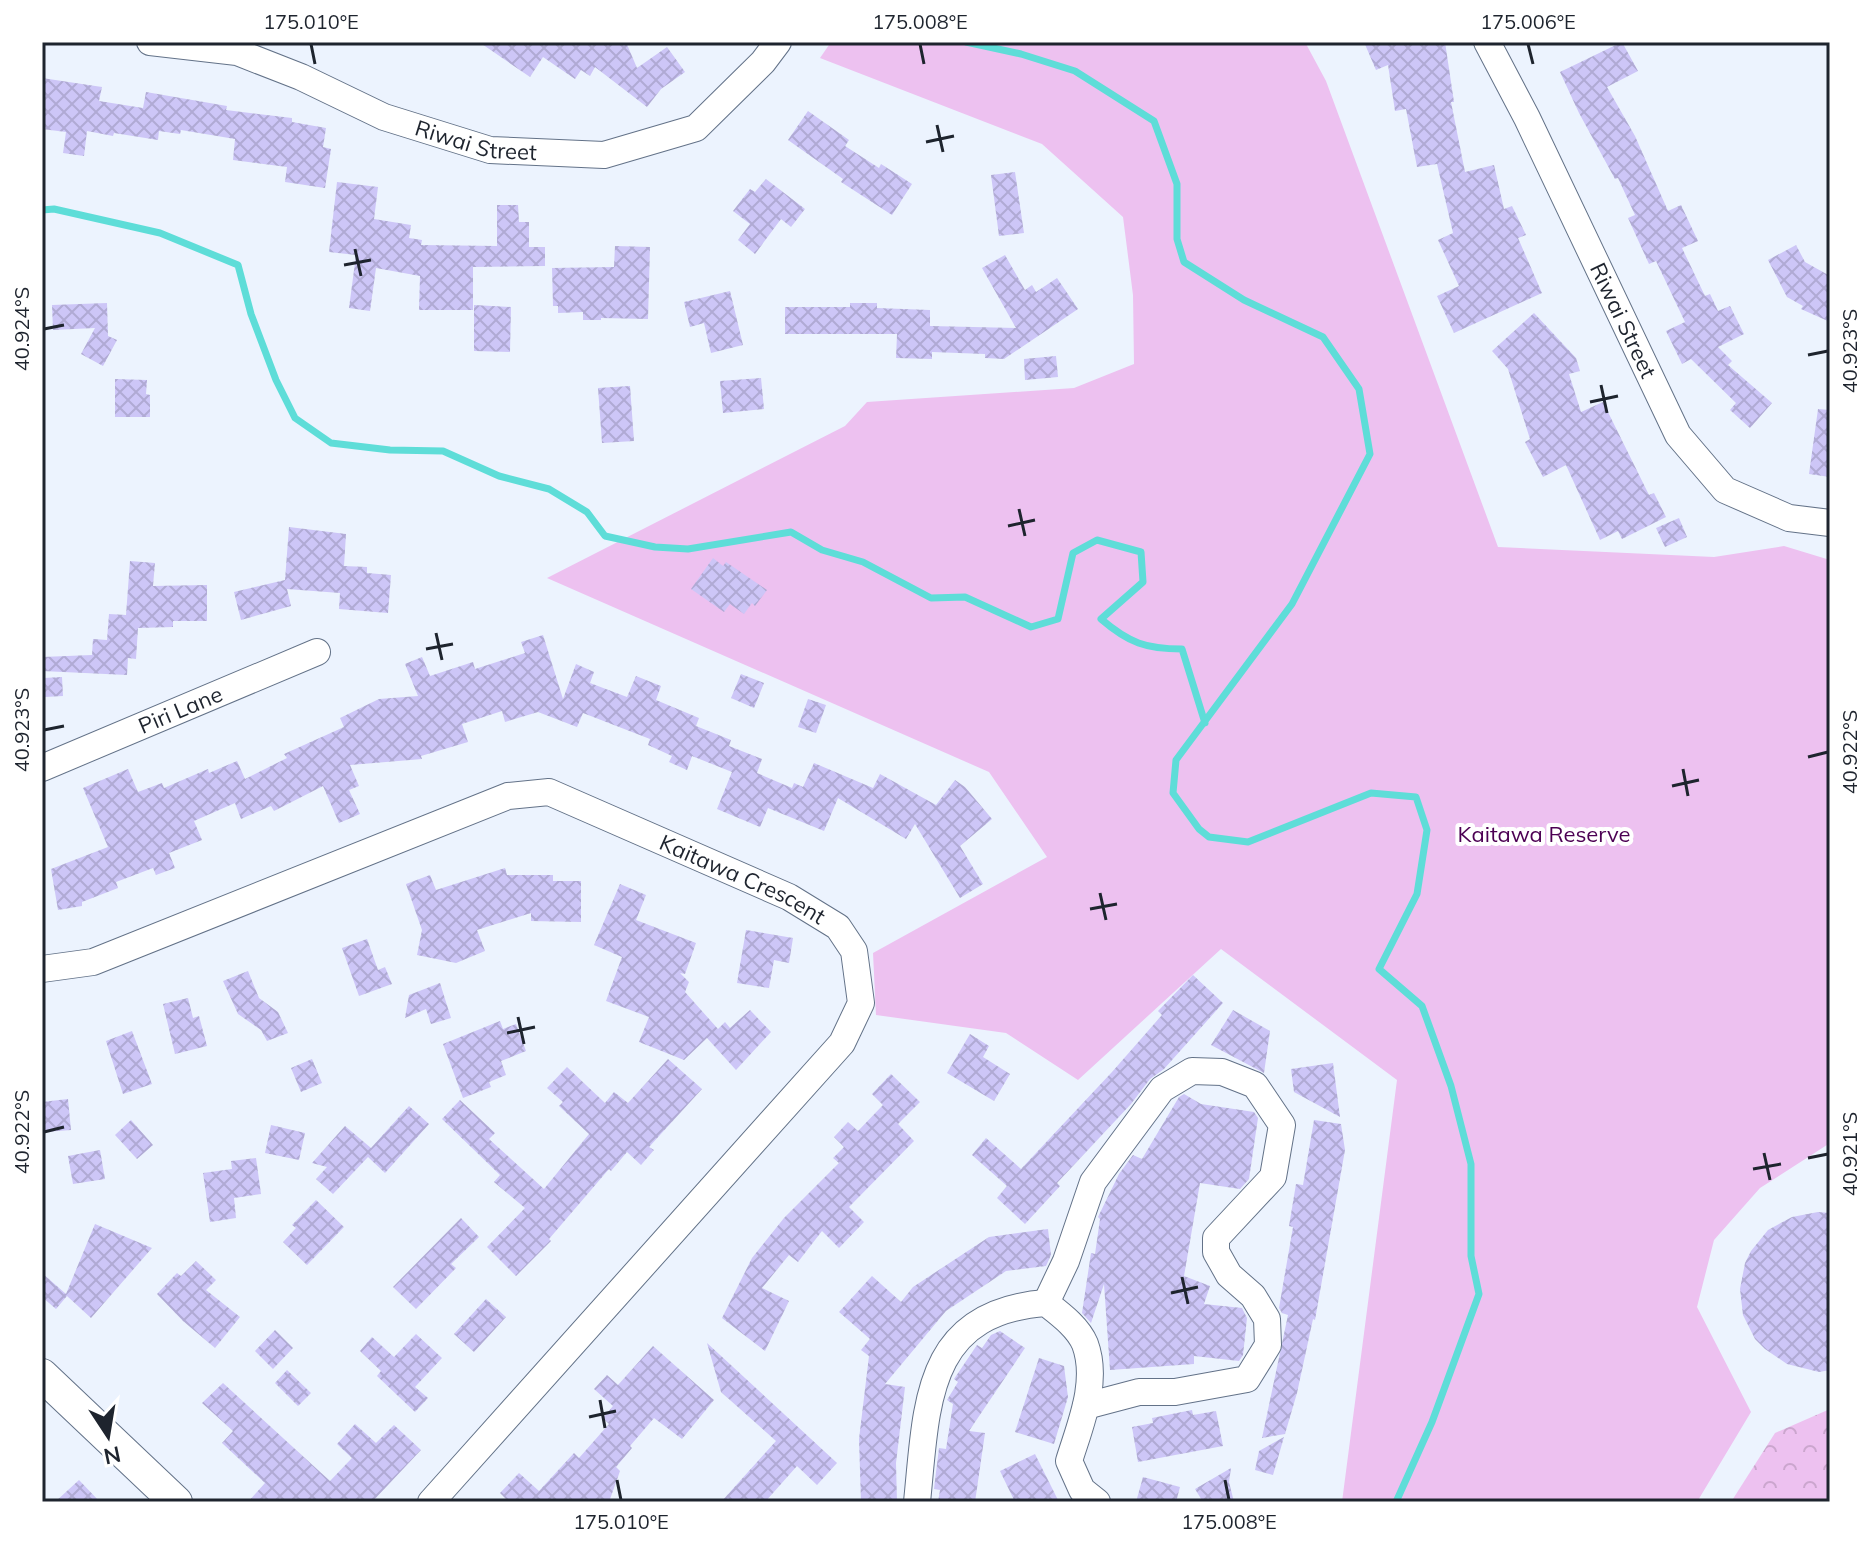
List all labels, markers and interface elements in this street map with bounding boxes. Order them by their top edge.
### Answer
text: 175.010°E [263,9,359,34]
text: 175.008°E [872,9,968,34]
text: 175.006°E [1480,9,1576,34]
street label: Riwai Street [412,114,538,166]
street label: Riwai Street [1584,258,1663,383]
text: 40.924°S [9,287,34,371]
text: 40.923°S [1837,309,1862,393]
street label: Piri Lane [134,680,226,740]
text: 40.923°S [9,688,34,772]
text: 40.922°S [1837,710,1862,794]
park label: Kaitawa Reserve [1458,820,1630,848]
street label: Kaitawa Crescent [655,828,831,930]
text: 40.922°S [9,1090,34,1174]
text: 40.921°S [1837,1112,1862,1196]
north arrow [68,1396,148,1476]
text: N [101,1440,123,1471]
text: 175.010°E [573,1509,669,1534]
text: 175.008°E [1181,1509,1277,1534]

